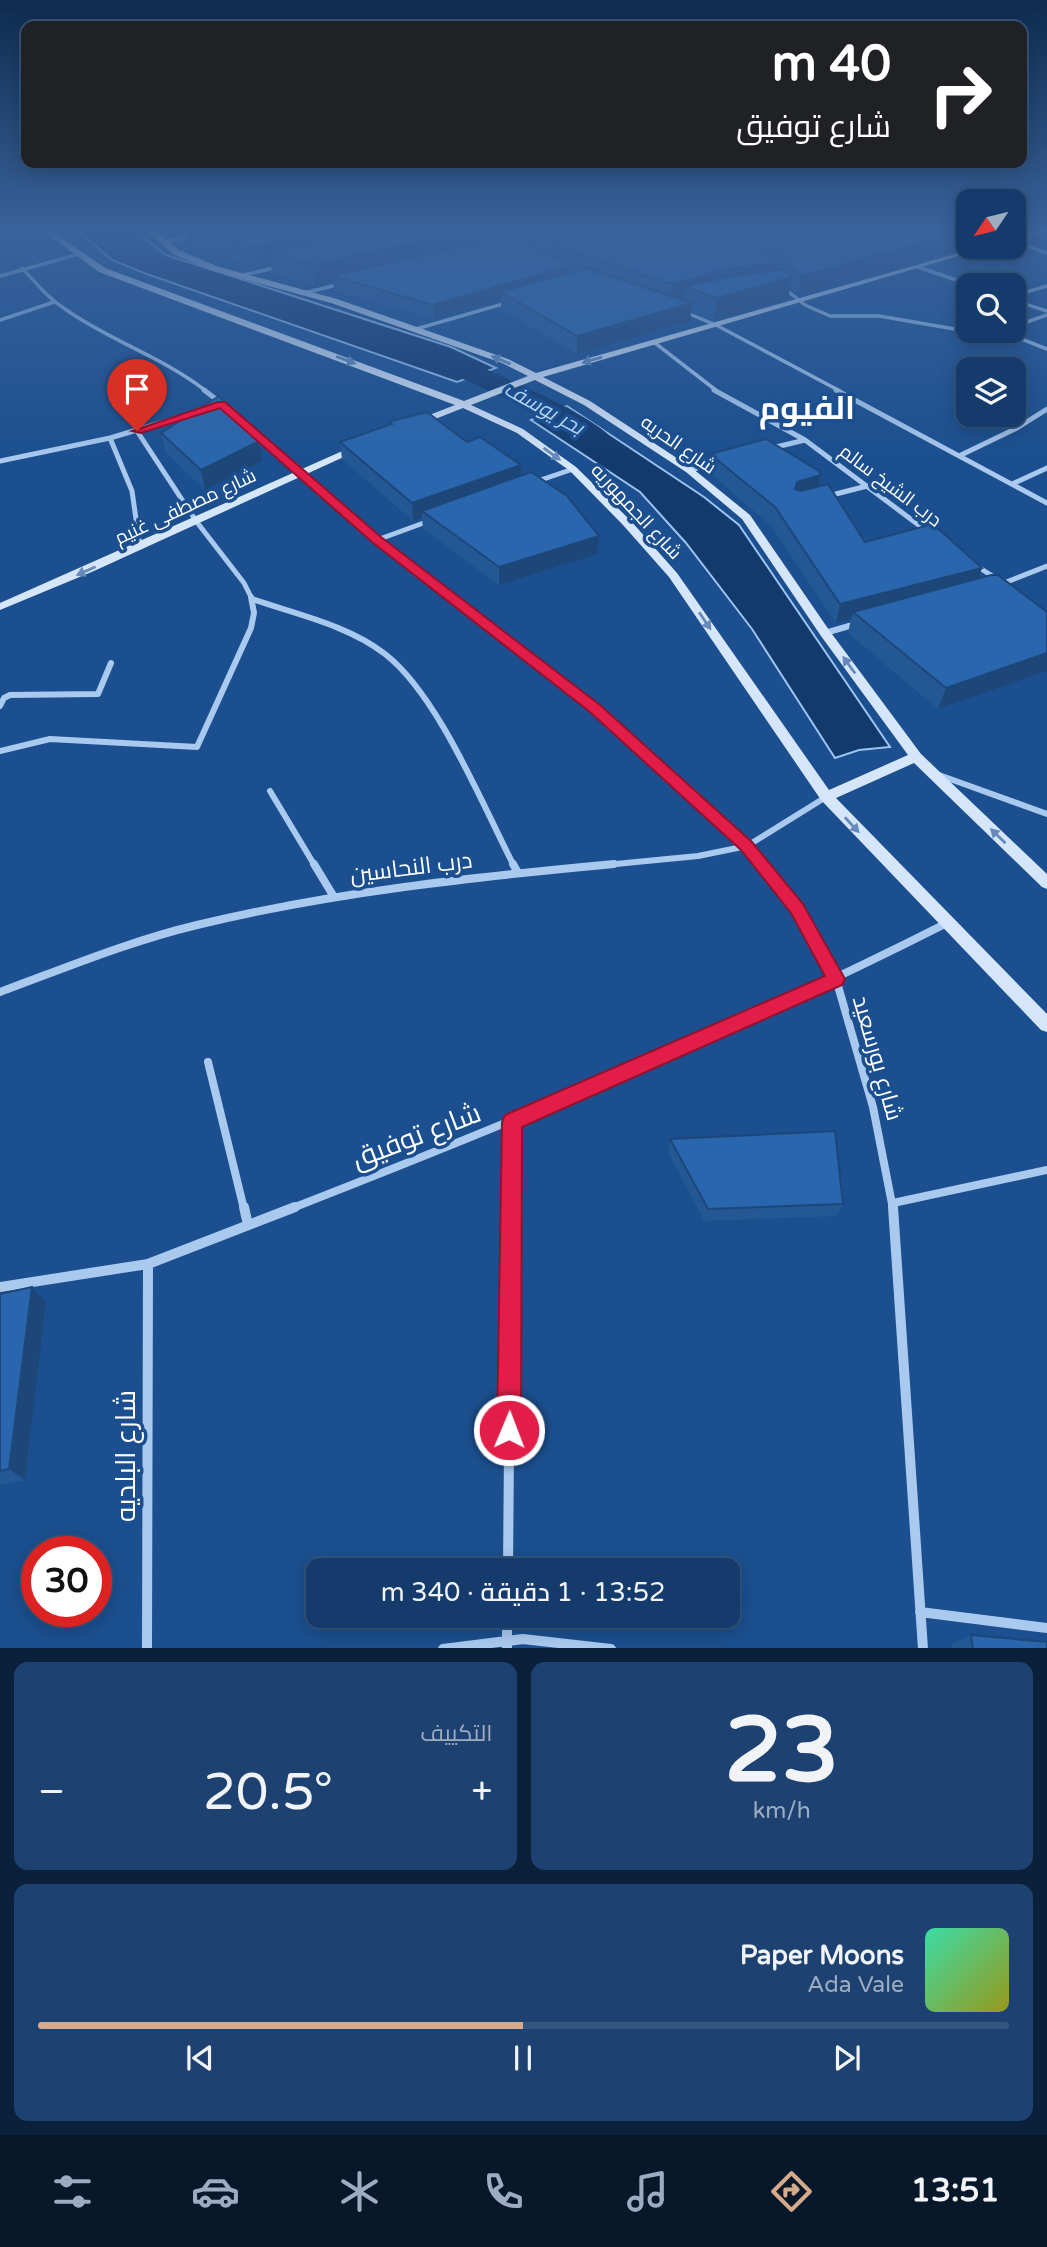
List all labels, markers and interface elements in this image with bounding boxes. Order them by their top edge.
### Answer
text: 40 m [772,35,891,94]
icon: right [915,49,1006,140]
text: شارع توفيق [736,108,891,146]
north arrow [956,189,1026,259]
map controls [956,189,1026,427]
button: search [956,273,1026,343]
one-way arrow [336,355,357,366]
one-way arrow [490,355,511,366]
one-way arrow [581,356,602,366]
button: layers [956,357,1026,427]
pin [107,359,167,431]
icon: arrive [118,370,156,408]
water label: بحر يوسف [500,376,589,441]
district label: الفيوم [759,390,855,430]
street label: شارع الحريه [635,411,720,480]
street label: درب الشيخ سالم [834,440,946,533]
one-way arrow [543,447,561,461]
street label: شارع الجمهوريه [585,459,686,565]
street label: شارع مصطفى غنيم [111,465,260,551]
one-way arrow [76,565,96,577]
one-way arrow [698,611,711,631]
one-way arrow [842,656,856,674]
one-way arrow [844,816,860,834]
one-way arrow [990,828,1007,844]
street label: درب النحاسين [348,847,474,889]
street label: شارع بورسعيد [845,993,908,1124]
street label: شارع توفيق [347,1096,486,1177]
street label: شارع البلديه [109,1390,144,1522]
position arrow [472,1393,546,1467]
speed limit sign: 30 [21,1536,112,1627]
text: 13:52 · 1 دقيقة · 340 m [381,1577,665,1608]
text: 23 [725,1696,839,1806]
text: التكييف [420,1720,493,1748]
text: 20.5° [203,1761,333,1824]
text: − [38,1769,65,1815]
text: + [471,1769,493,1815]
text: km/h [753,1797,811,1825]
text: Paper Moons [740,1940,904,1971]
text: Ada Vale [807,1971,904,1999]
icon: previous [181,2039,219,2077]
icon: pause [504,2039,542,2077]
icon: next [828,2039,866,2077]
icon: filters [48,2167,97,2216]
icon: car [191,2167,240,2216]
icon: climate [335,2167,384,2216]
icon: phone [479,2167,528,2216]
icon: music [623,2167,672,2216]
icon: directions [767,2167,816,2216]
text: 13:51 [911,2172,1000,2210]

